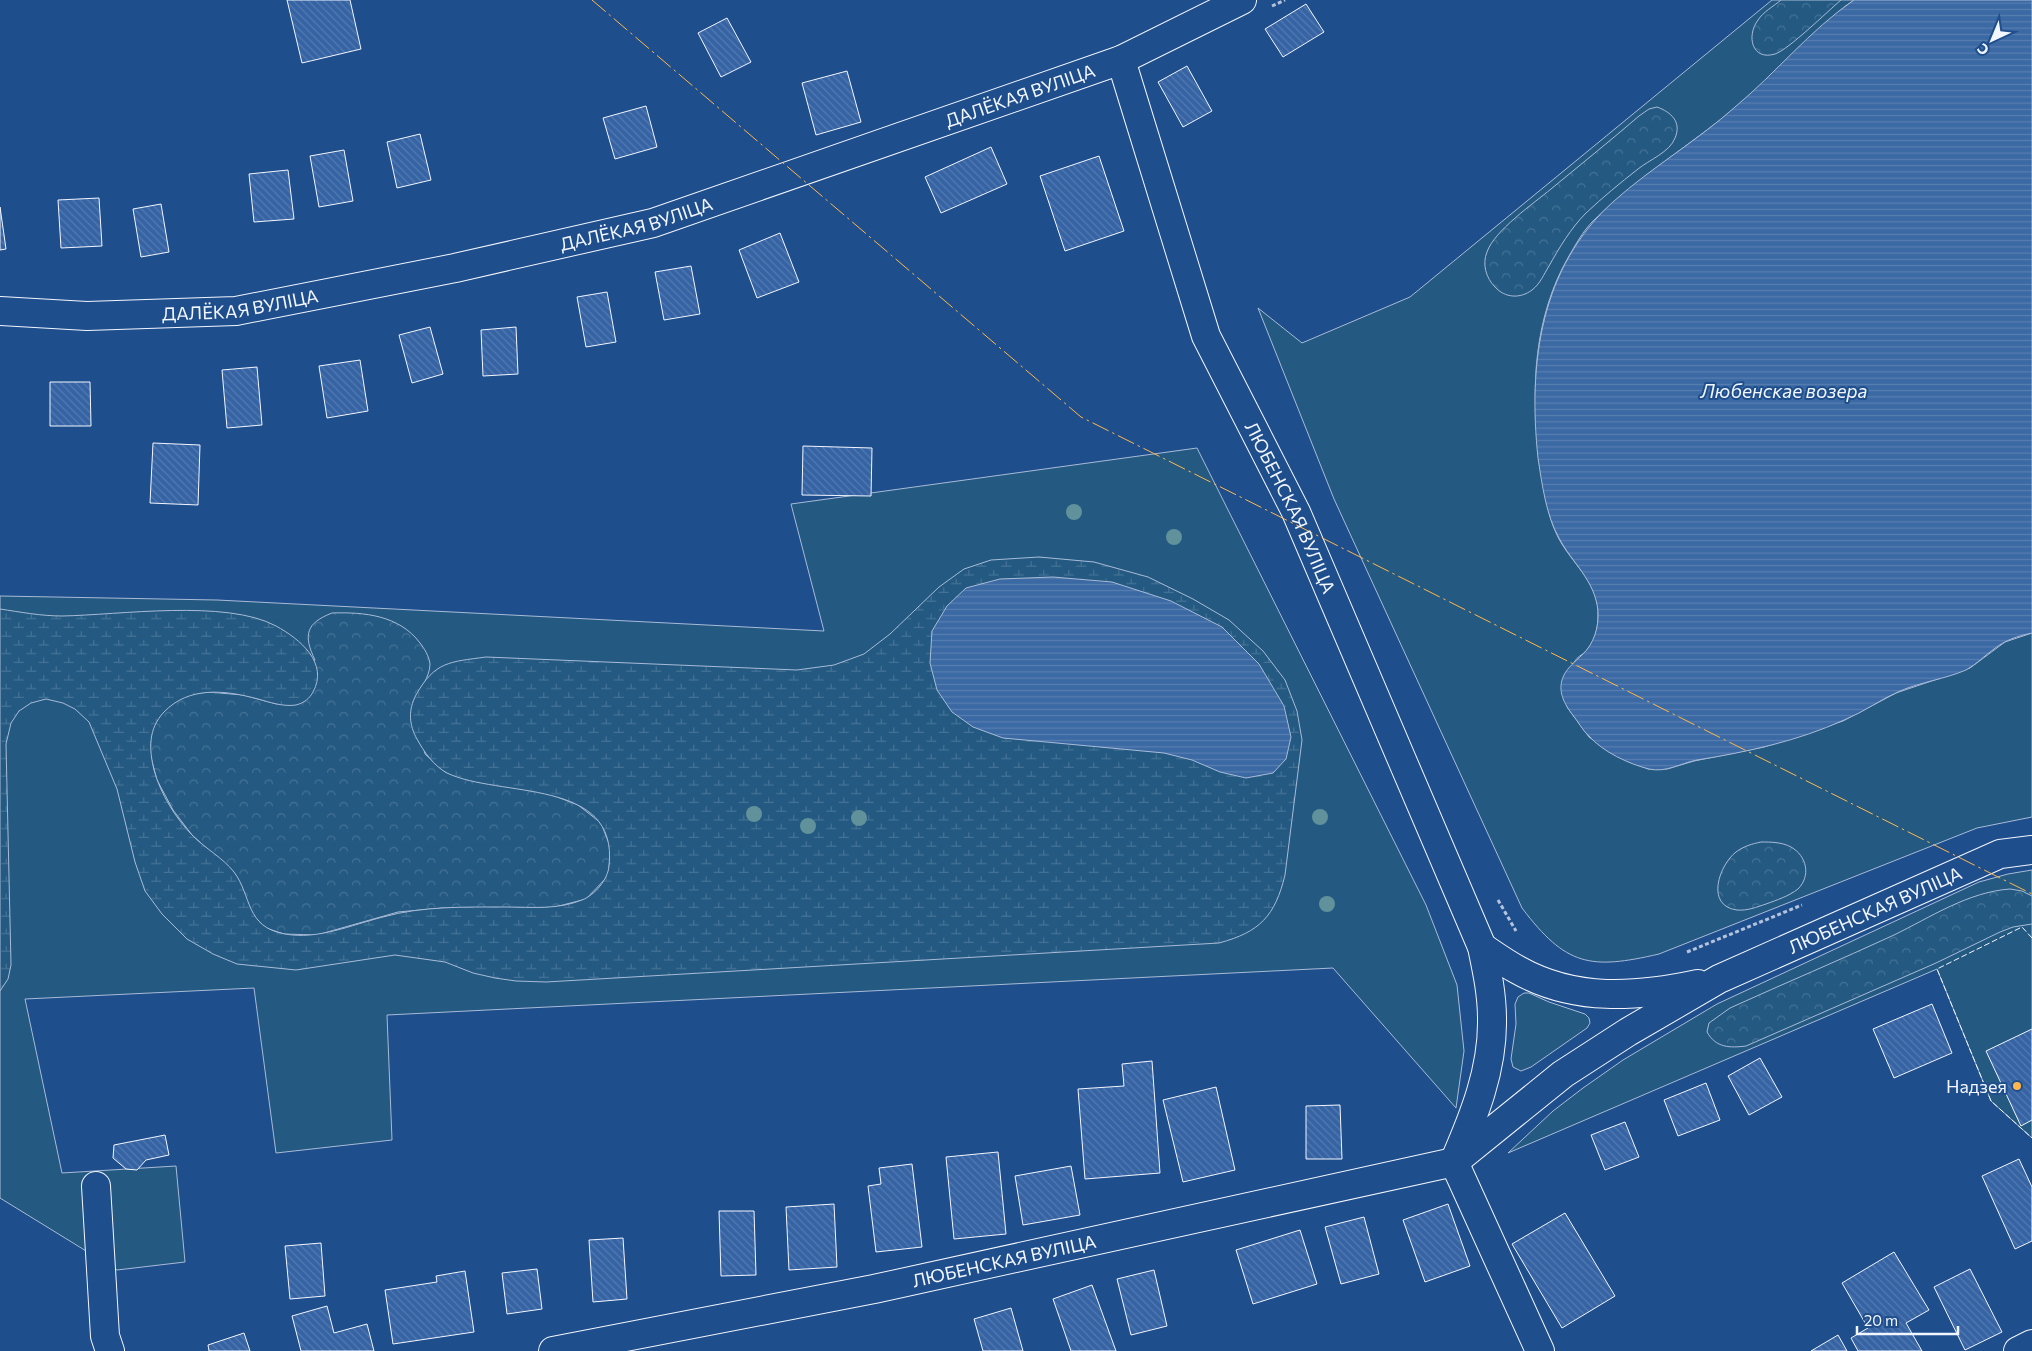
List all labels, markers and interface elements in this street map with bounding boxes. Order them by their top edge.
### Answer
north arrow [1967,15,2017,65]
text: С [1973,40,1992,59]
street label: ДАЛЁКАЯ ВУЛІЦА [942,59,1098,131]
street label: ДАЛЁКАЯ ВУЛІЦА [558,192,715,255]
street label: ДАЛЁКАЯ ВУЛІЦА [162,284,320,324]
water label: Любенскае возера [1700,379,1868,402]
street label: ЛЮБЕНСКАЯ ВУЛІЦА [1241,418,1340,597]
street label: ЛЮБЕНСКАЯ ВУЛІЦА [1785,862,1965,958]
place label: Надзея [1946,1075,2007,1097]
marker: Надзея [2011,1080,2023,1092]
street label: ЛЮБЕНСКАЯ ВУЛІЦА [910,1230,1098,1291]
scale bar [1857,1304,1958,1336]
text: 20 m [1864,1311,1898,1329]

